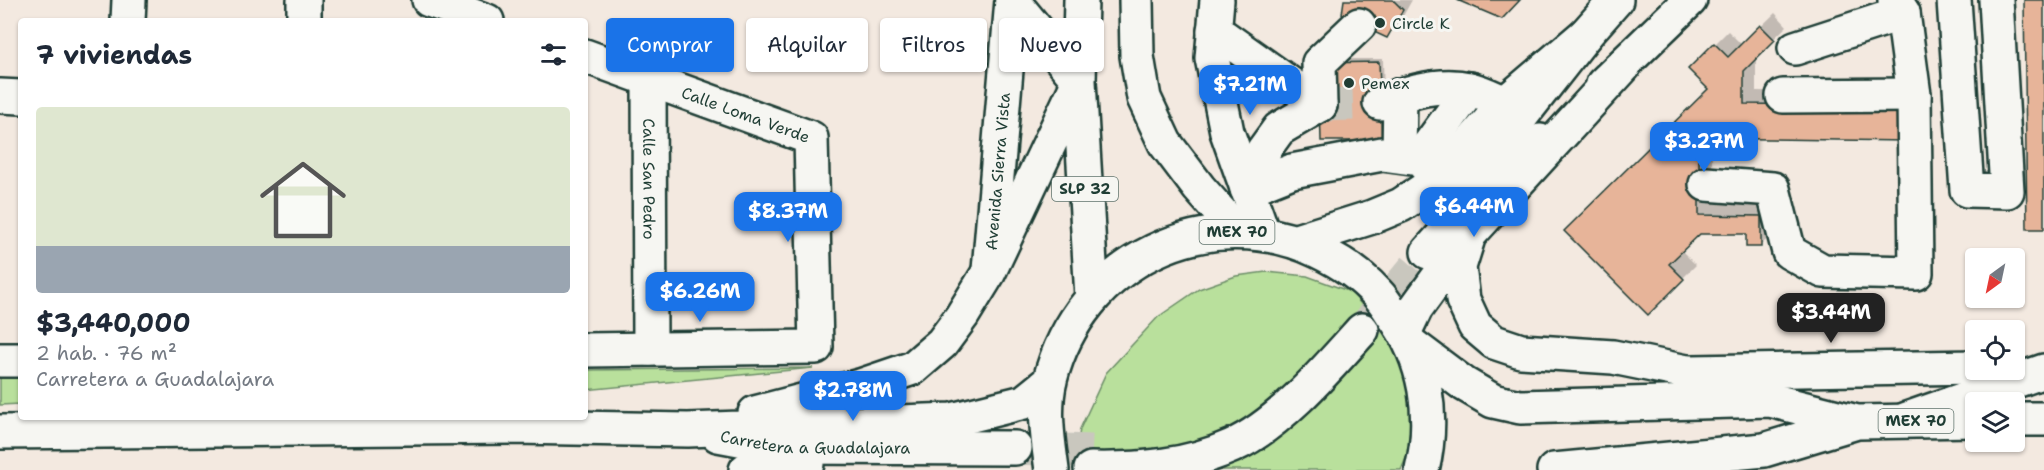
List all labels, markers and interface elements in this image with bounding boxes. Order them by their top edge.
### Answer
place label: Circle K [1392,13,1451,34]
marker: Circle K [1373,16,1387,30]
chip: Comprar [606,18,734,72]
chip: Alquilar [746,18,868,72]
chip: Filtros [880,18,987,72]
chip: Nuevo [999,18,1104,72]
text: 7 viviendas [36,37,192,72]
icon: filters [537,38,570,71]
pin: $7.21M [1201,65,1299,116]
text: $7.21M [1213,71,1287,97]
place label: Pemex [1361,73,1410,94]
marker: Pemex [1342,76,1356,90]
street label: Calle Loma Verde [679,82,813,148]
street label: Avenida Sierra Vista [981,92,1015,251]
street label: Calle San Pedro [638,118,660,240]
pin: $3.27M [1655,122,1753,173]
text: $3.27M [1664,128,1744,154]
icon: home [249,146,357,254]
road number: SLP 32 [1052,177,1118,201]
pin: $6.44M [1425,187,1523,238]
pin: $8.37M [739,192,837,243]
text: $6.44M [1434,193,1514,219]
text: $8.37M [748,198,828,224]
road number: MEX 70 [1200,220,1274,244]
north arrow [1965,248,2025,308]
map controls [1965,248,2025,452]
pin: $6.26M [651,272,749,323]
text: $6.26M [660,278,740,304]
pin: $3.44M [1782,293,1880,344]
text: $3.44M [1791,299,1871,325]
text: $3,440,000 [36,305,191,340]
button: locate [1965,320,2025,380]
text: 2 hab. · 76 m² [36,340,177,366]
text: Carretera a Guadalajara [36,366,274,392]
pin: $2.78M [804,371,902,422]
text: $2.78M [813,377,893,403]
button: layers [1965,392,2025,452]
road number: MEX 70 [1878,409,1954,433]
street label: Carretera a Guadalajara [719,426,910,459]

